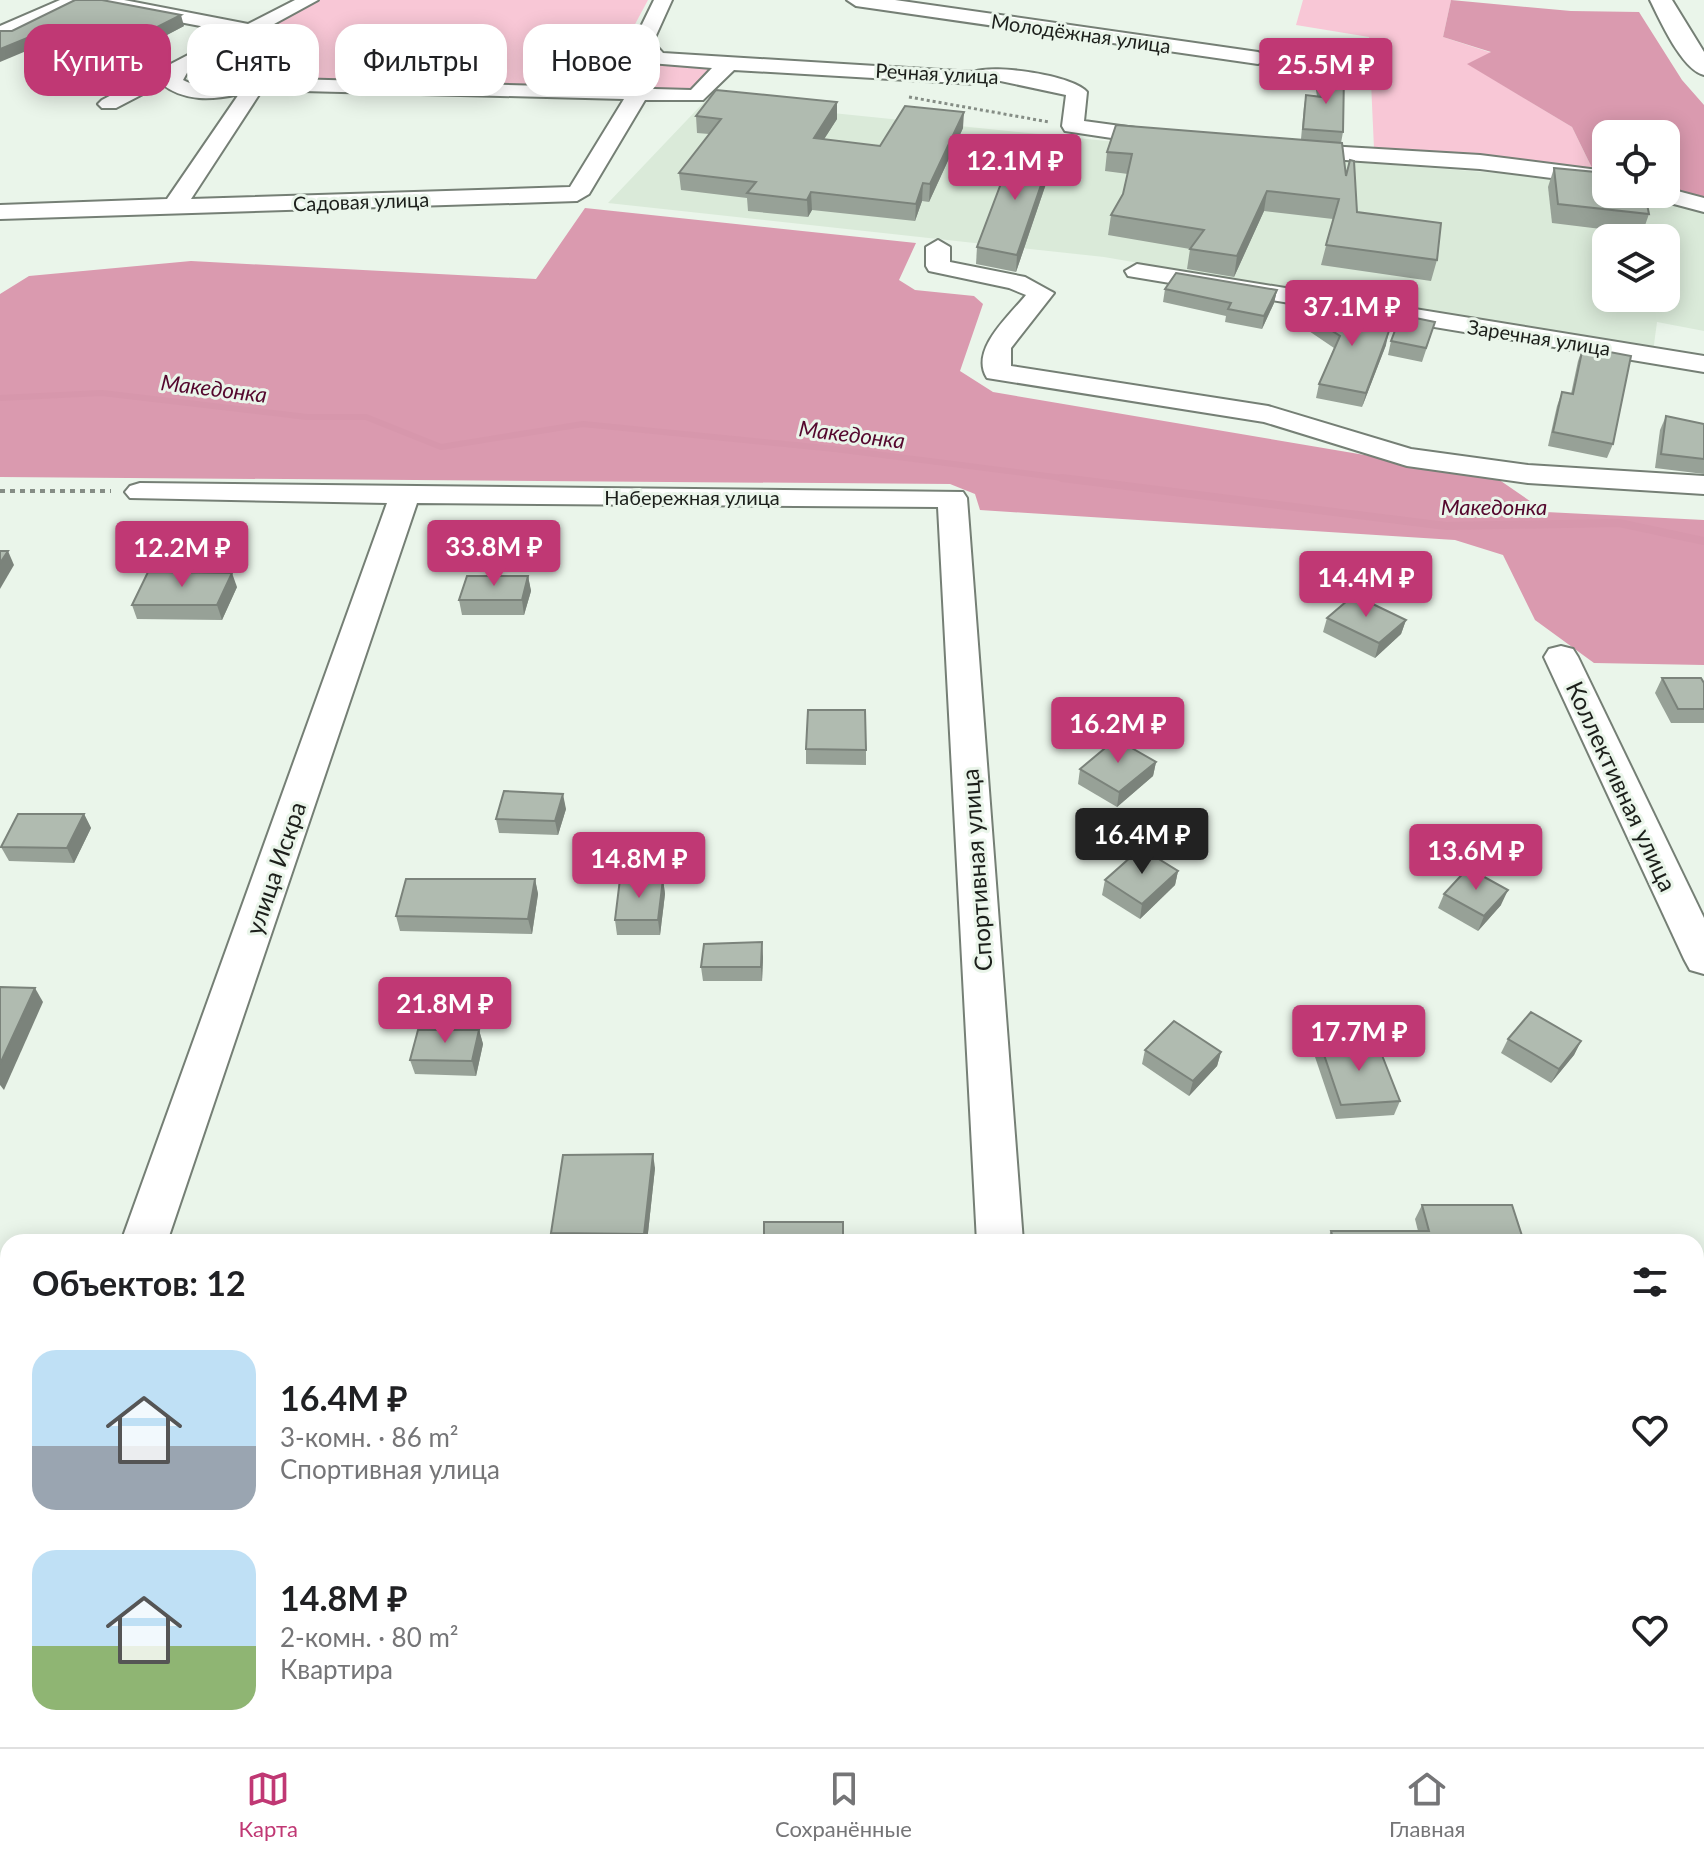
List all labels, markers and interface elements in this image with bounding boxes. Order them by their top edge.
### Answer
street label: Молодёжная улица [990,9,1172,57]
chip: Купить [24,24,171,96]
chip: Снять [187,24,319,96]
chip: Фильтры [335,24,507,96]
chip: Новое [523,24,660,96]
pin: 25.5M ₽ [1252,38,1400,106]
text: 25.5M ₽ [1277,48,1375,80]
street label: Речная улица [875,58,999,88]
map controls [1592,120,1680,312]
button: locate [1592,120,1680,208]
pin: 12.1M ₽ [941,134,1089,202]
text: 12.1M ₽ [966,144,1064,176]
street label: Садовая улица [292,187,430,215]
button: layers [1592,224,1680,312]
pin: 37.1M ₽ [1278,280,1426,348]
text: 37.1M ₽ [1303,290,1401,322]
street label: Заречная улица [1466,314,1612,360]
water label: Македонка [159,368,269,408]
water label: Македонка [797,414,907,454]
street label: Набережная улица [604,485,780,509]
water label: Македонка [1441,493,1547,520]
pin: 33.8M ₽ [420,520,568,588]
pin: 12.2M ₽ [108,521,256,589]
text: 33.8M ₽ [445,530,543,562]
text: 12.2M ₽ [133,531,231,563]
pin: 14.4M ₽ [1292,551,1440,619]
text: 14.4M ₽ [1317,561,1415,593]
street label: Коллективная улица [1561,676,1683,896]
pin: 16.2M ₽ [1044,697,1192,765]
text: 16.2M ₽ [1069,707,1167,739]
street label: Спортивная улица [954,768,998,972]
street label: улица Искра [239,798,311,938]
pin: 16.4M ₽ [1068,808,1216,876]
text: 16.4M ₽ [1093,818,1191,850]
pin: 13.6M ₽ [1402,824,1550,892]
pin: 14.8M ₽ [565,832,713,900]
text: 13.6M ₽ [1427,834,1525,866]
text: 14.8M ₽ [590,842,688,874]
pin: 21.8M ₽ [371,977,519,1045]
text: 21.8M ₽ [396,987,494,1019]
pin: 17.7M ₽ [1285,1005,1433,1073]
text: 17.7M ₽ [1310,1015,1408,1047]
icon: filters [1628,1260,1672,1304]
text: Объектов: 12 [32,1262,246,1303]
text: 16.4M ₽ [280,1377,407,1418]
icon: home [96,1382,192,1478]
icon: heart [1628,1408,1672,1452]
text: 3-комн. · 86 m² [280,1421,459,1453]
text: Спортивная улица [280,1453,500,1485]
text: 14.8M ₽ [280,1577,407,1618]
icon: home [96,1582,192,1678]
icon: heart [1628,1608,1672,1652]
text: 2-комн. · 80 m² [280,1621,459,1653]
text: Квартира [280,1653,393,1685]
tab: Карта [239,1767,298,1842]
tab: Сохранённые [775,1767,912,1842]
tab: Главная [1389,1767,1465,1842]

